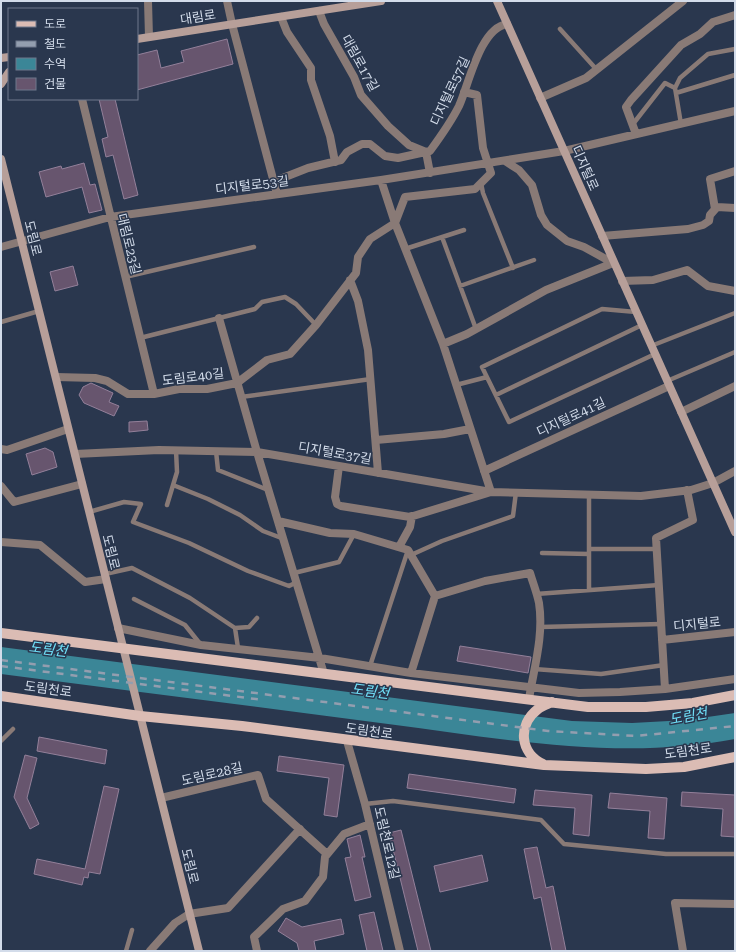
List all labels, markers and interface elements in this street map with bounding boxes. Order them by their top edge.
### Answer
street label: 대림로 [179,7,217,27]
legend [8,8,138,100]
text: 도로 [44,17,66,31]
street label: 대림로17길 [338,32,382,94]
text: 철도 [44,37,66,51]
street label: 디지털로57길 [427,54,473,128]
text: 수역 [44,57,66,71]
text: 건물 [44,77,66,91]
street label: 디지털로 [568,143,602,193]
street label: 디지털로53길 [214,173,290,197]
street label: 대림로23길 [114,212,144,276]
street label: 도림로 [21,219,45,257]
street label: 도림로40길 [161,366,225,388]
street label: 디지털로41길 [534,394,608,440]
street label: 디지털로37길 [297,439,373,467]
street label: 도림로 [99,533,123,571]
street label: 디지털로 [672,614,722,634]
water label: 도림천 [28,639,69,659]
street label: 도림천로 [23,678,73,700]
water label: 도림천 [350,681,391,701]
water label: 도림천 [668,704,710,728]
street label: 도림천로 [344,720,394,742]
street label: 도림천로 [663,740,713,762]
street label: 도림로28길 [180,760,244,788]
street label: 도림천로12길 [371,805,403,881]
street label: 도림로 [178,847,202,885]

